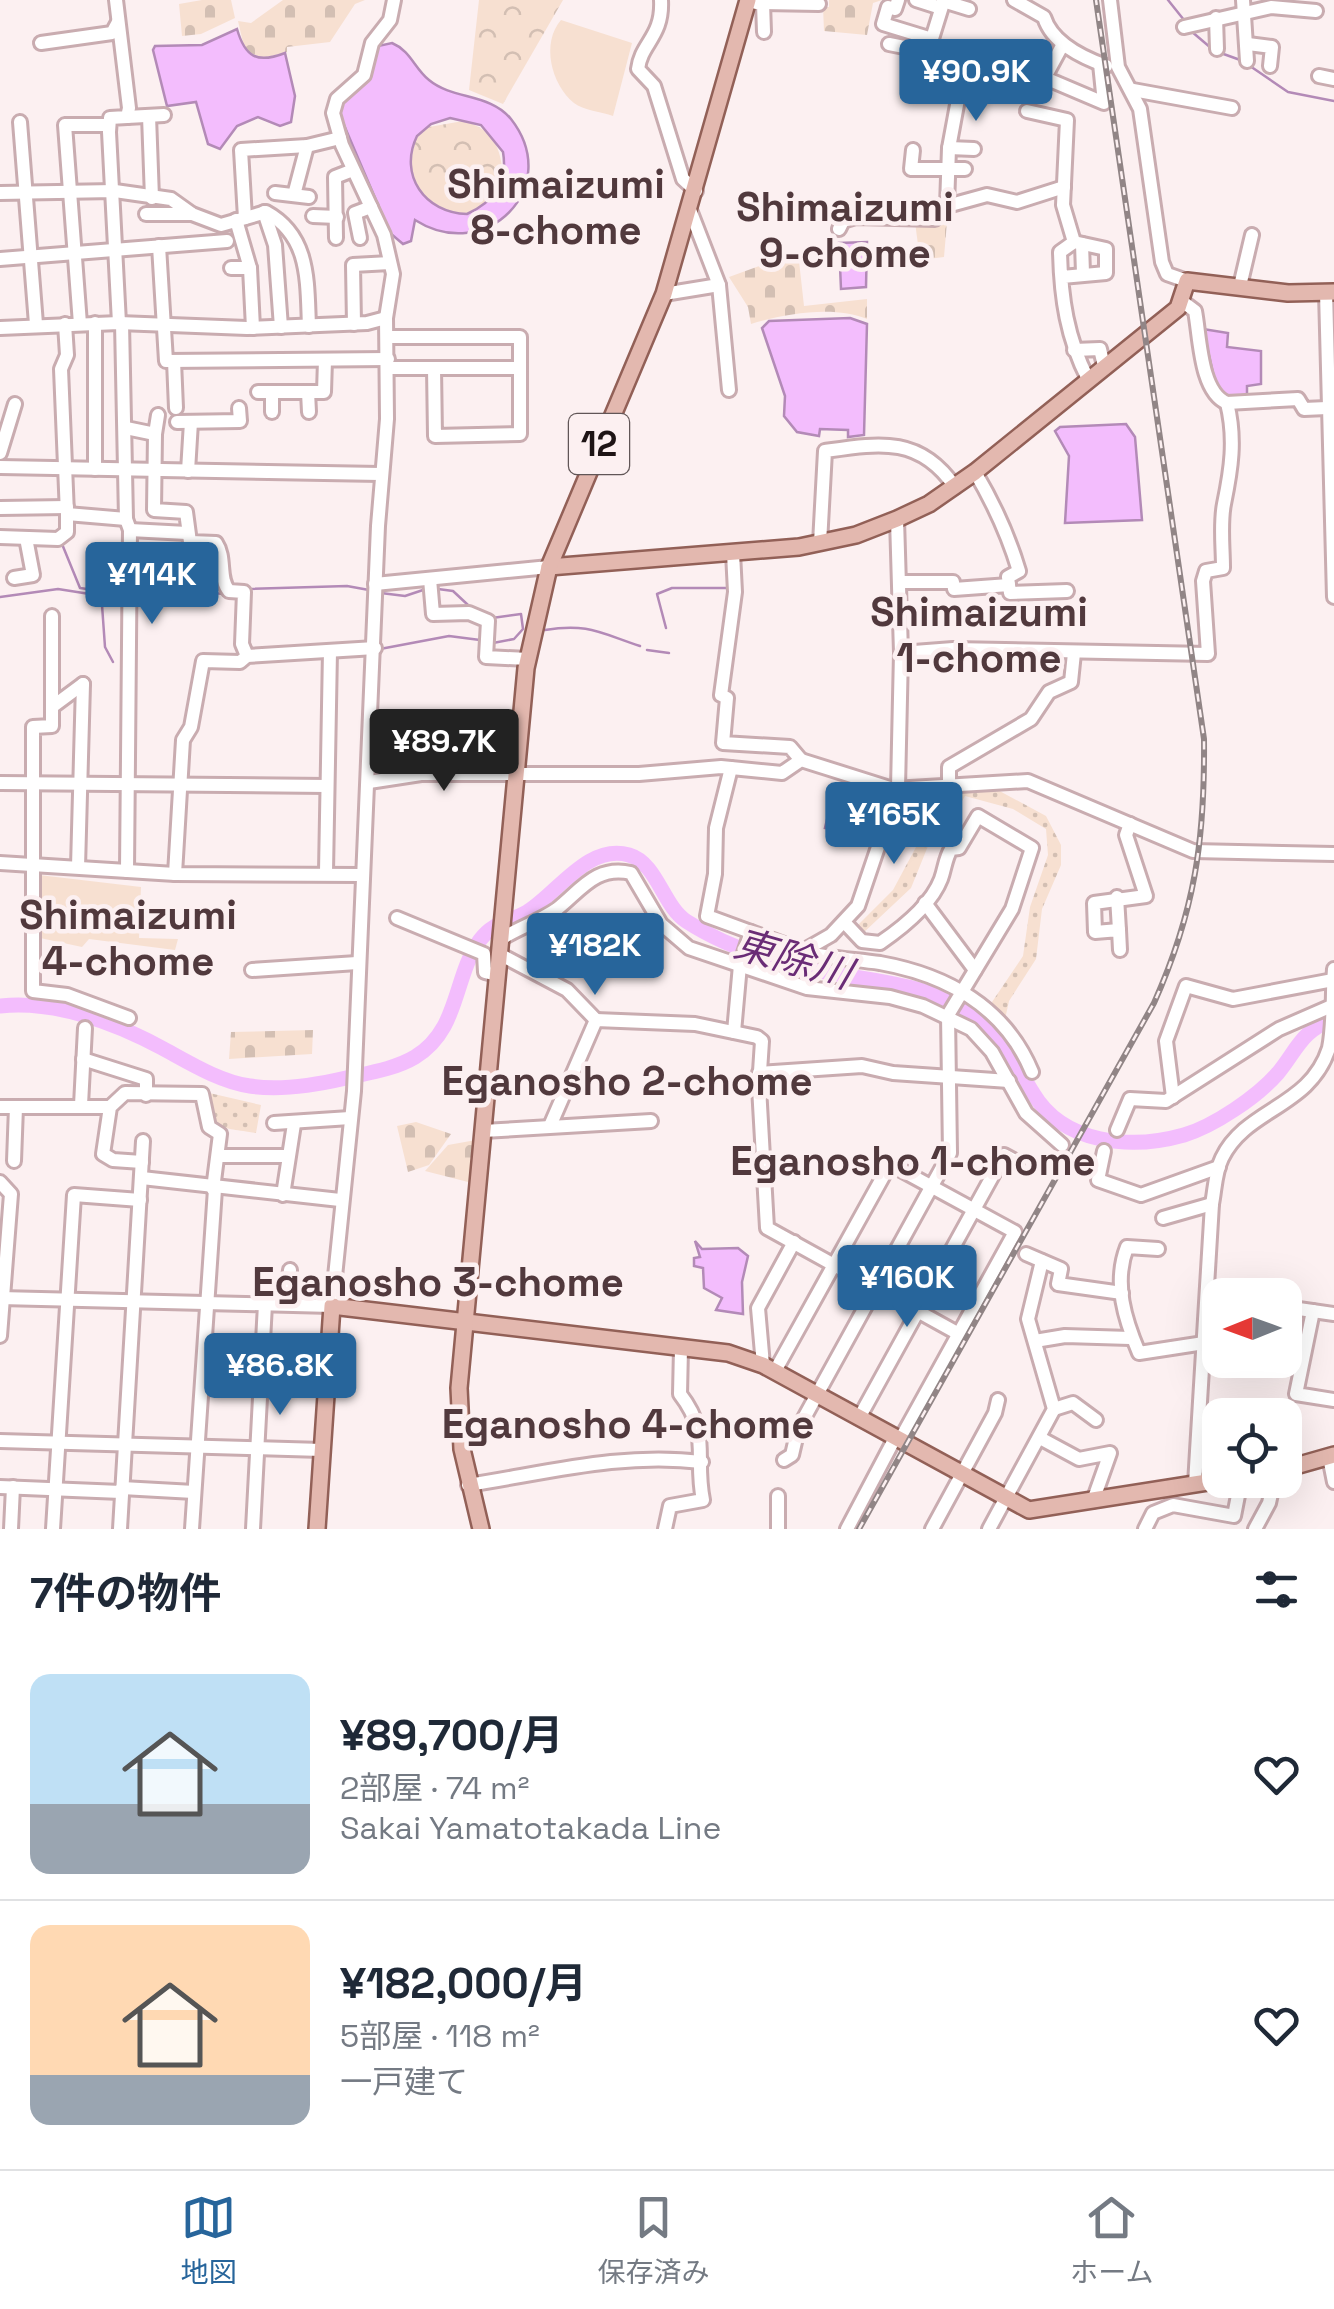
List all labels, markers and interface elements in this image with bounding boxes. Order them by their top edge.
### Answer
pin: ¥90.9K [895,39,1057,124]
text: ¥90.9K [921,51,1031,91]
district label: Shimaizumi 8-chome [447,159,665,256]
district label: Shimaizumi 9-chome [736,182,954,279]
road number: 12 [569,414,629,474]
pin: ¥114K [82,542,222,627]
text: ¥114K [107,554,197,594]
district label: Shimaizumi 1-chome [870,587,1088,684]
pin: ¥89.7K [363,709,525,794]
text: ¥89.7K [392,721,496,761]
pin: ¥165K [824,782,964,867]
text: ¥165K [847,794,941,834]
district label: Shimaizumi 4-chome [19,890,237,987]
pin: ¥182K [525,913,665,998]
water label: 東除川 [728,918,862,1001]
text: ¥182K [549,925,641,965]
district label: Eganosho 2-chome [442,1056,813,1107]
district label: Eganosho 1-chome [730,1136,1096,1187]
pin: ¥160K [837,1245,977,1330]
district label: Eganosho 3-chome [252,1257,624,1308]
text: ¥160K [860,1257,954,1297]
north arrow [1202,1278,1302,1378]
map controls [1202,1278,1302,1498]
pin: ¥86.8K [199,1333,361,1418]
text: ¥86.8K [226,1345,334,1385]
button: locate [1202,1398,1302,1498]
district label: Eganosho 4-chome [442,1399,814,1450]
icon: filters [1249,1562,1304,1617]
text: 7件の物件 [30,1567,221,1620]
text: ¥89,700/月 [340,1709,564,1762]
icon: home [110,1714,230,1834]
icon: heart [1249,1747,1304,1802]
text: 2部屋 · 74 m² [340,1768,529,1808]
text: Sakai Yamatotakada Line [340,1808,721,1848]
text: ¥182,000/月 [340,1957,587,2010]
icon: home [110,1965,230,2085]
icon: heart [1249,1998,1304,2053]
text: 5部屋 · 118 m² [340,2016,540,2056]
text: 一戸建て [340,2062,468,2102]
tab: 地図 [180,2190,236,2290]
tab: 保存済み [597,2190,709,2290]
tab: ホーム [1070,2190,1154,2290]

